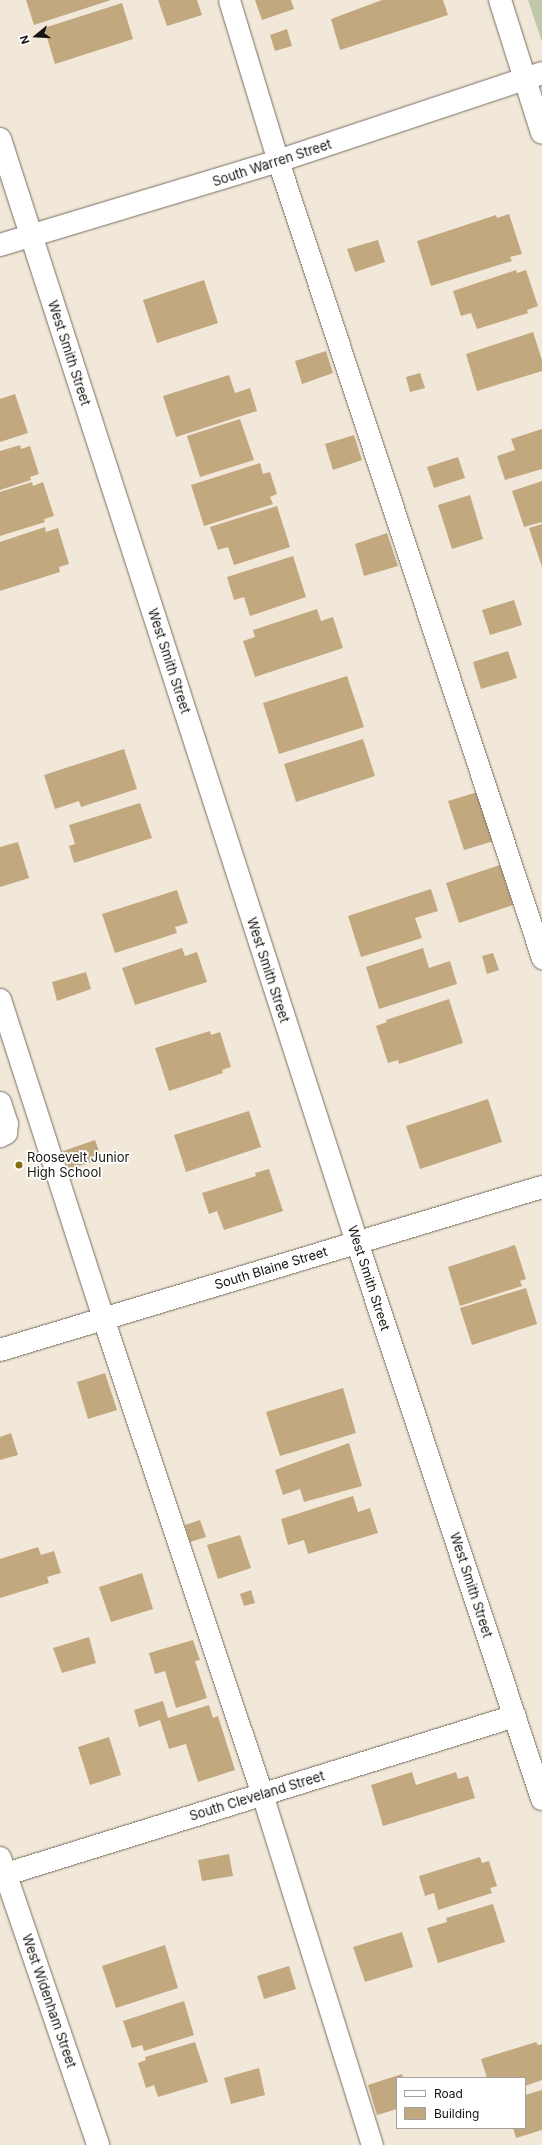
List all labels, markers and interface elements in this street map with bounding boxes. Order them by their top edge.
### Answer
north arrow [16,16,56,56]
text: N [17,34,33,46]
street label: South Warren Street [211,136,333,190]
street label: West Smith Street [45,298,93,408]
street label: West Smith Street [145,606,193,716]
street label: West Smith Street [244,915,292,1025]
place label: Roosevelt Junior High School [27,1150,129,1181]
marker: Roosevelt Junior High School [14,1160,24,1170]
street label: West Smith Street [345,1223,393,1333]
street label: South Blaine Street [213,1243,329,1293]
street label: West Smith Street [447,1530,495,1640]
street label: South Cleveland Street [188,1768,326,1824]
street label: West Widenham Street [19,1932,79,2070]
legend [396,2077,526,2129]
text: Road [434,2086,463,2101]
text: Building [434,2106,479,2121]

